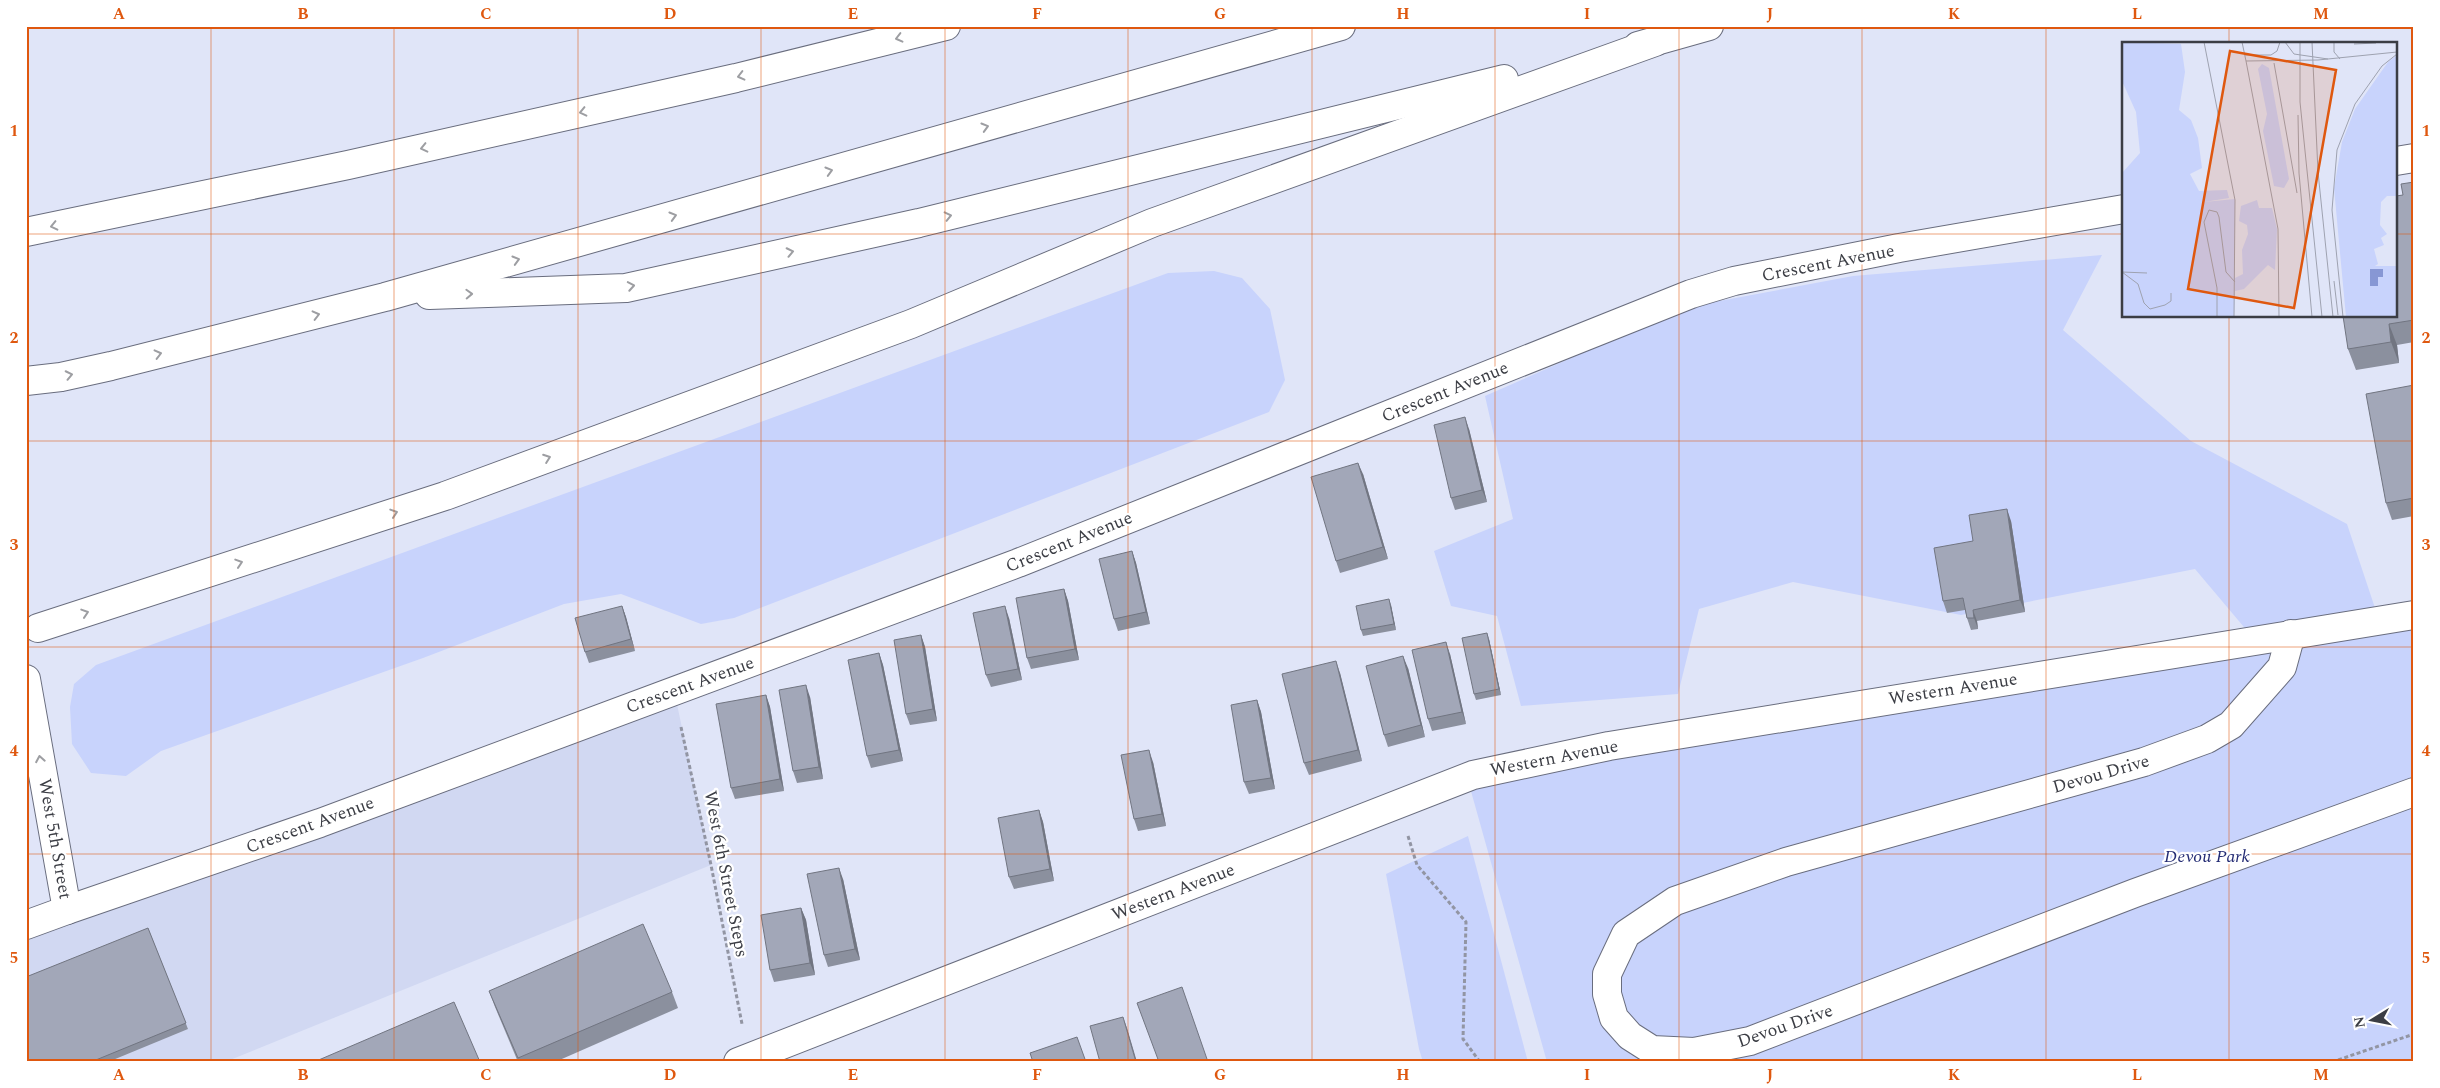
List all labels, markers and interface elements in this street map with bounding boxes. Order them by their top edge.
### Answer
text: A [113,2,126,26]
text: B [297,2,309,26]
text: C [480,2,492,26]
text: D [664,2,677,26]
text: E [848,2,858,26]
text: F [1032,2,1042,26]
text: G [1214,2,1226,26]
text: H [1396,2,1410,26]
text: I [1584,2,1590,26]
text: J [1767,2,1774,26]
text: K [1948,2,1961,26]
text: L [2132,2,2142,26]
text: M [2313,2,2329,26]
one-way arrow [894,32,903,43]
inset map [2122,42,2398,318]
one-way arrow [736,70,745,81]
one-way arrow [578,106,587,117]
text: 1 [10,119,18,143]
text: 1 [2422,119,2430,143]
one-way arrow [981,123,989,133]
one-way arrow [420,142,429,153]
one-way arrow [824,167,832,177]
one-way arrow [668,211,676,221]
one-way arrow [944,212,952,222]
one-way arrow [49,220,58,231]
street label: Crescent Avenue [1759,237,1897,289]
one-way arrow [785,247,794,258]
one-way arrow [512,255,521,266]
one-way arrow [627,282,635,292]
one-way arrow [465,289,473,299]
one-way arrow [311,310,319,320]
text: 2 [10,326,19,350]
text: 2 [2422,326,2431,350]
one-way arrow [154,350,162,360]
street label: Crescent Avenue [1377,354,1513,430]
one-way arrow [64,371,73,381]
one-way arrow [542,454,551,464]
street label: Crescent Avenue [1001,504,1137,580]
one-way arrow [389,508,397,518]
text: 3 [10,533,19,557]
text: 3 [2422,533,2431,557]
one-way arrow [234,559,243,569]
one-way arrow [80,609,88,619]
street label: Crescent Avenue [622,649,758,721]
street label: Western Avenue [1887,665,2019,713]
street label: Western Avenue [1488,732,1620,784]
text: 4 [10,739,19,763]
text: 4 [2422,739,2431,763]
street label: Devou Drive [2049,747,2153,801]
one-way arrow [36,754,46,763]
street label: West 5th Street [31,777,79,901]
street label: West 6th Street Steps [697,788,755,960]
street label: Crescent Avenue [242,789,378,861]
park label: Devou Park [2164,843,2251,870]
street label: Western Avenue [1107,856,1239,928]
text: 5 [10,946,18,970]
text: 5 [2422,946,2430,970]
north arrow [2348,996,2398,1046]
street label: Devou Drive [1733,997,1837,1055]
text: N [2348,1015,2371,1030]
text: A [113,1063,126,1087]
text: B [297,1063,309,1087]
text: C [480,1063,492,1087]
text: D [664,1063,677,1087]
text: E [848,1063,858,1087]
text: F [1032,1063,1042,1087]
text: G [1214,1063,1226,1087]
text: H [1396,1063,1410,1087]
text: I [1584,1063,1590,1087]
text: J [1767,1063,1774,1087]
text: K [1948,1063,1961,1087]
text: L [2132,1063,2142,1087]
text: M [2313,1063,2329,1087]

